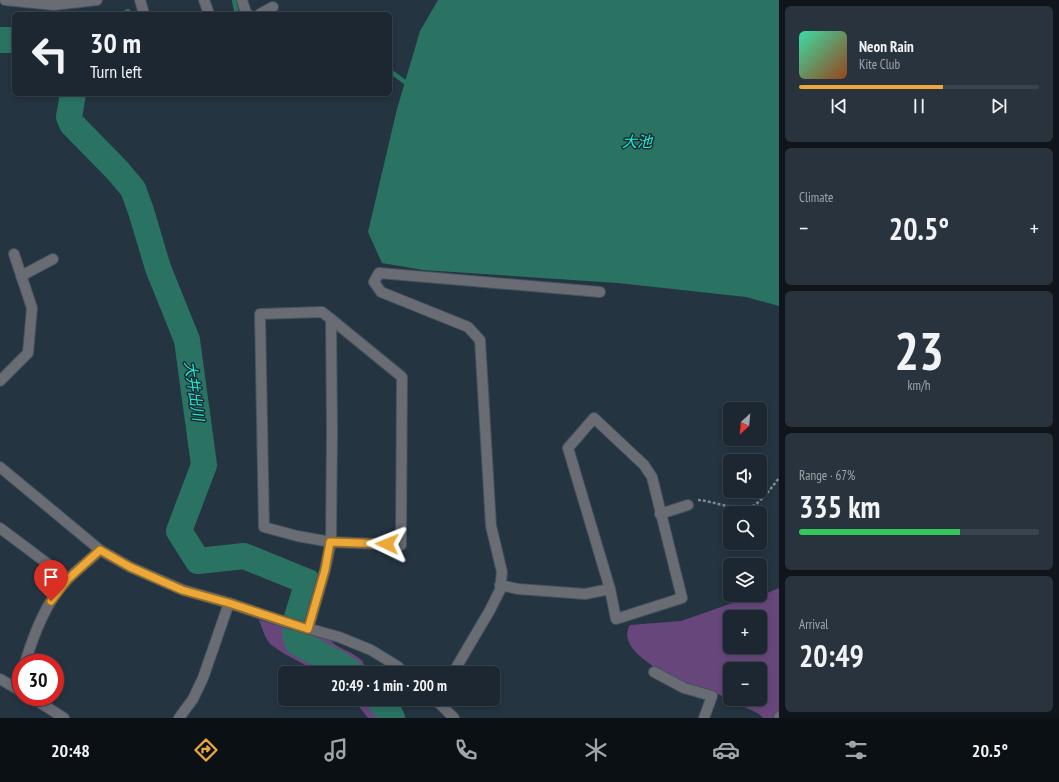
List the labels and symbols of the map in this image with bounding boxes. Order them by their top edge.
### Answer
water label: 大池 [622,132,654,151]
water label: 大井出川 [181,360,208,424]
north arrow [723,402,767,446]
position arrow [366,523,408,565]
pin [34,560,68,601]
speed limit sign: 30 [12,654,64,706]

